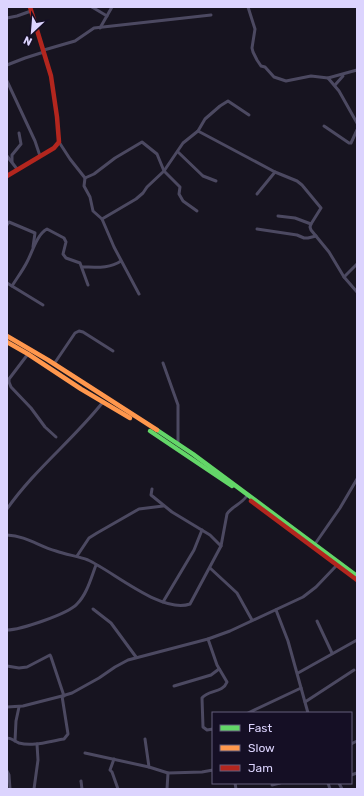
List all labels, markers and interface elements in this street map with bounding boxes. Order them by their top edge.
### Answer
north arrow [12,12,52,52]
text: N [21,33,34,48]
legend [212,712,352,784]
text: Fast [248,721,272,735]
text: Slow [248,741,275,755]
text: Jam [248,761,273,775]

